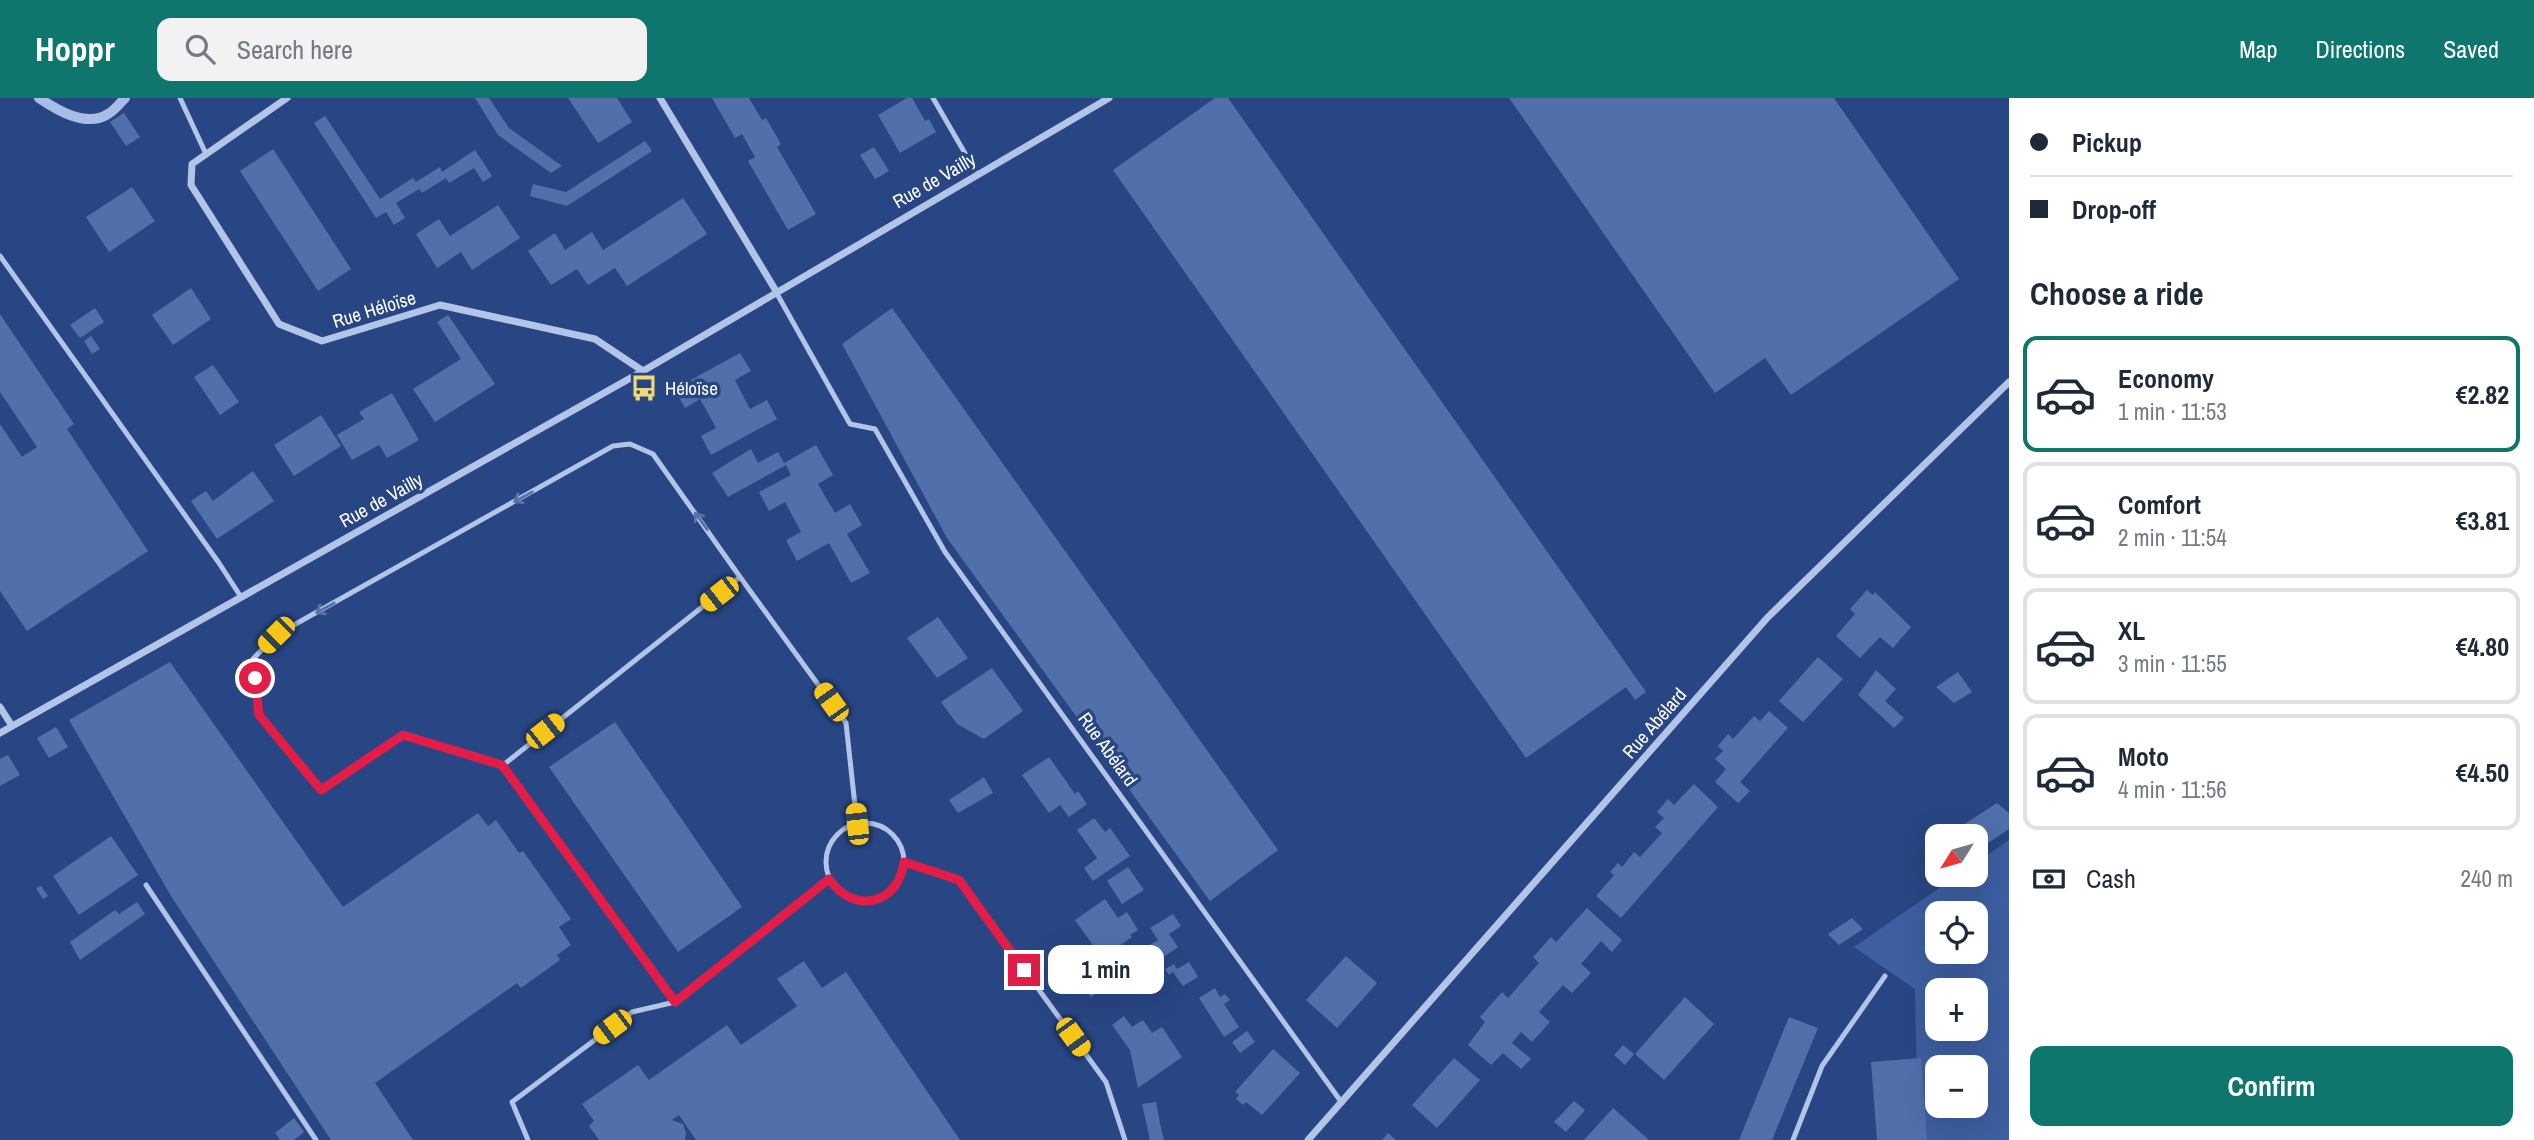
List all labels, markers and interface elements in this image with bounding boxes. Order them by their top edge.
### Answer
search box [157,18,647,81]
text: Hoppr [35,27,115,71]
icon: search [181,30,219,68]
text: Search here [237,32,353,67]
text: Map [2239,33,2277,65]
text: Directions [2315,33,2405,65]
text: Saved [2443,33,2499,65]
text: Pickup [2072,125,2142,160]
street label: Rue de Vailly [888,146,980,214]
text: Drop-off [2072,192,2156,227]
text: Choose a ride [2030,272,2204,315]
street label: Rue Héloïse [329,284,419,334]
text: Economy [2118,361,2214,396]
icon: car [2034,363,2097,426]
bus stop icon: Héloïse [629,373,659,403]
place label: Héloïse [665,375,718,401]
text: €2.82 [2456,377,2509,412]
text: 1 min · 11:53 [2118,396,2227,427]
street label: Rue de Vailly [335,466,428,534]
text: Comfort [2118,487,2201,522]
icon: car [2034,489,2097,552]
one-way arrow [513,491,534,504]
text: €3.81 [2456,503,2509,538]
one-way arrow [694,512,708,531]
text: 2 min · 11:54 [2118,522,2227,553]
car [696,573,743,615]
one-way arrow [315,601,335,615]
car [254,613,299,657]
text: XL [2118,613,2145,648]
icon: car [2034,615,2097,678]
text: €4.80 [2456,629,2509,664]
text: 3 min · 11:55 [2118,648,2227,679]
route start [239,662,271,694]
car [811,679,852,725]
street label: Rue Abélard [1616,682,1692,764]
street label: Rue Abélard [1072,707,1144,791]
car [522,710,569,752]
text: Moto [2118,739,2169,774]
icon: car [2034,741,2097,804]
text: €4.50 [2456,755,2509,790]
text: 4 min · 11:56 [2118,774,2227,805]
car [845,802,870,846]
north arrow [1925,824,1988,887]
map controls [1925,824,1988,1118]
icon: cash [2030,860,2068,898]
text: Cash [2086,861,2136,896]
text: 240 m [2461,863,2513,894]
button: locate [1925,901,1988,964]
callout: 1 min [1048,946,1164,994]
route end [1008,954,1040,986]
text: 1 min [1081,954,1131,985]
button: + [1925,978,1988,1041]
car [589,1006,636,1048]
car [1053,1014,1094,1060]
button: Confirm [2030,1046,2513,1126]
button: − [1925,1055,1988,1118]

